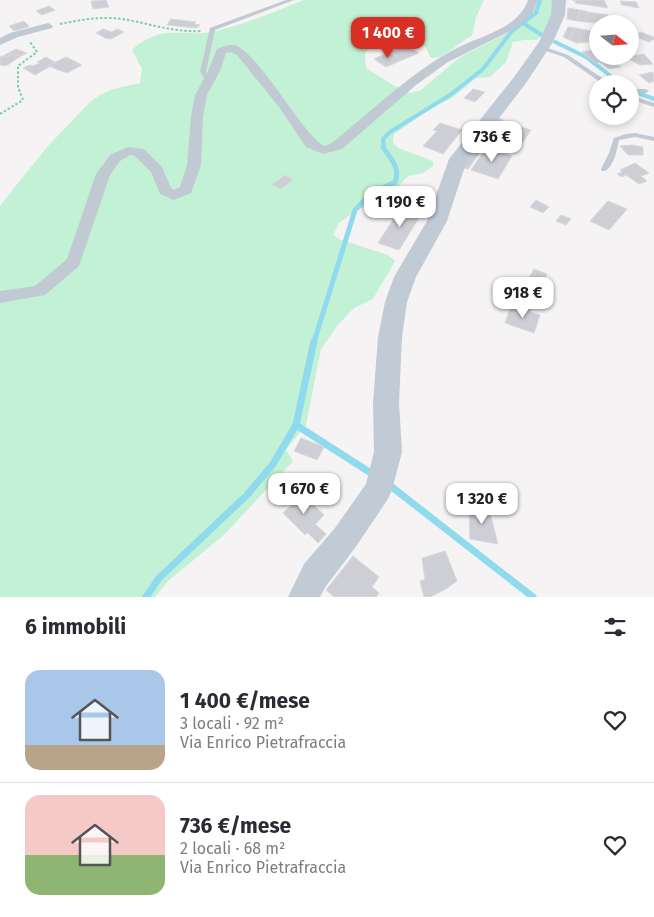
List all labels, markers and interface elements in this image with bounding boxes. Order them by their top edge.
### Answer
north arrow [589,15,639,65]
map controls [589,15,639,125]
pin: 1 400 € [342,17,434,59]
text: 1 400 € [362,23,414,42]
button: locate [589,75,639,125]
pin: 736 € [457,120,527,163]
text: 736 € [473,127,511,146]
pin: 1 190 € [354,186,446,228]
text: 1 190 € [375,192,425,211]
pin: 918 € [488,276,558,319]
text: 918 € [504,283,542,302]
pin: 1 670 € [258,472,350,515]
text: 1 670 € [279,479,329,498]
pin: 1 320 € [436,482,528,525]
text: 1 320 € [457,489,507,508]
icon: filters [601,613,629,641]
text: 6 immobili [25,614,126,640]
text: 1 400 €/mese [180,688,310,714]
icon: home [65,690,125,750]
icon: heart [601,706,629,734]
text: 3 locali · 92 m² [180,714,284,733]
text: Via Enrico Pietrafraccia [180,733,346,752]
text: 736 €/mese [180,813,291,839]
icon: home [65,815,125,875]
icon: heart [601,831,629,859]
text: 2 locali · 68 m² [180,839,285,858]
text: Via Enrico Pietrafraccia [180,858,346,877]

